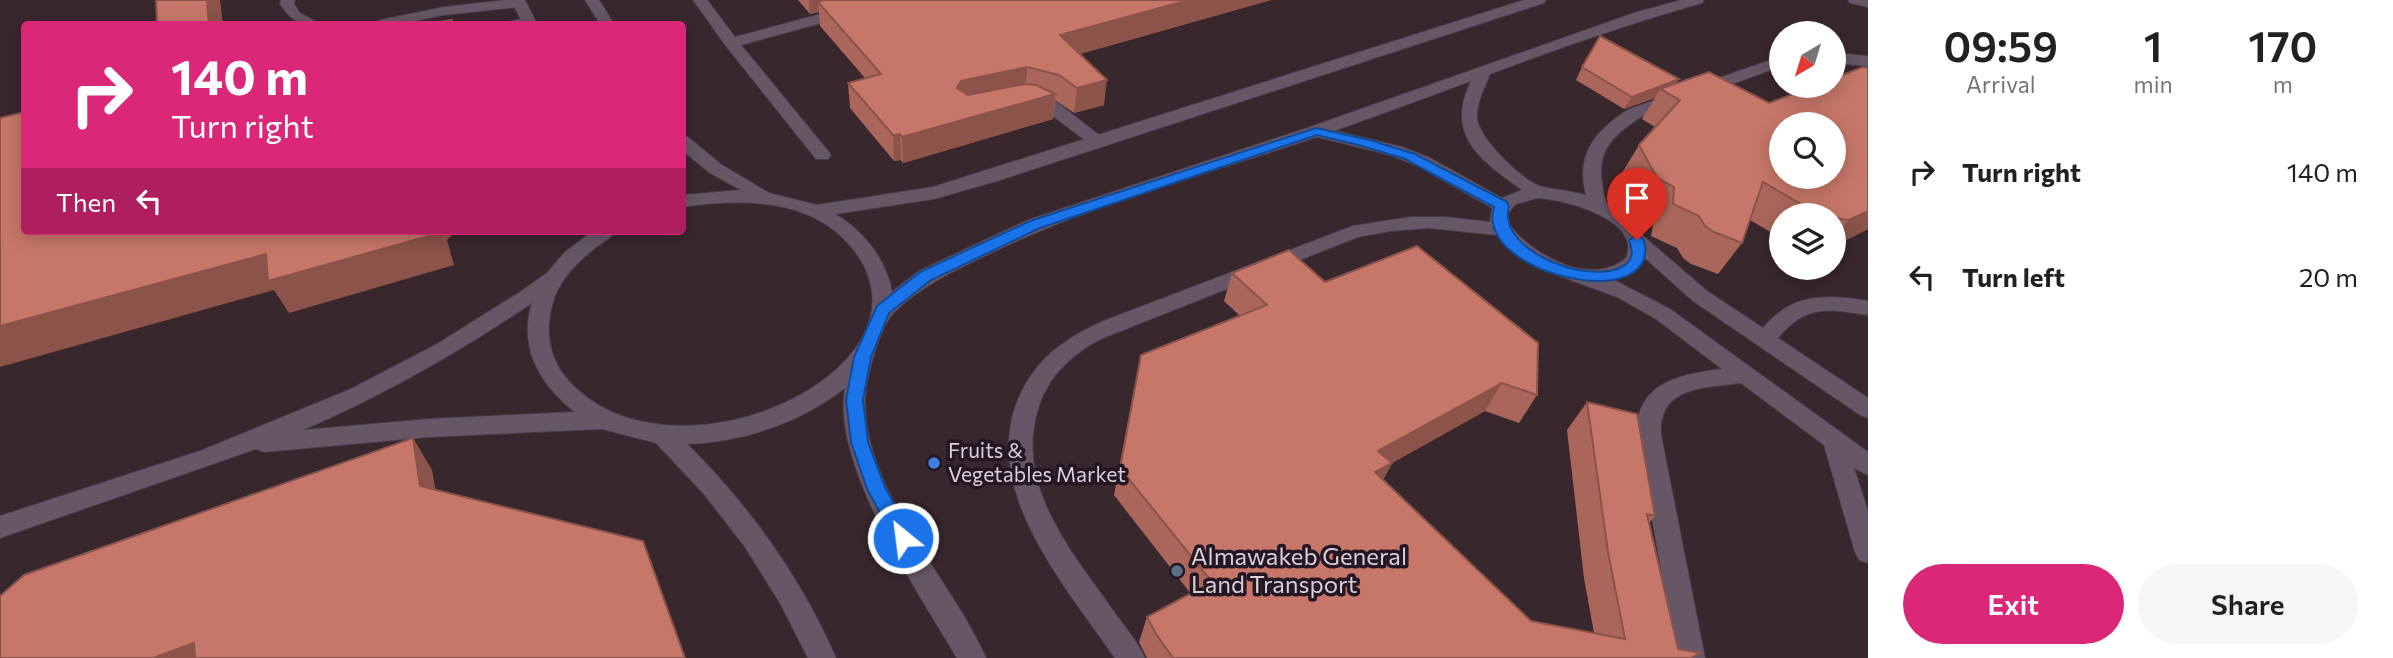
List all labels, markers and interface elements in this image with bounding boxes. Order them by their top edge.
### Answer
text: 09:59 [1944,19,2058,71]
text: 1 [2144,19,2163,71]
text: 170 [2248,19,2317,71]
north arrow [1769,21,1846,98]
map controls [1769,21,1846,280]
text: 140 m [171,45,308,105]
icon: right [56,49,147,140]
text: Arrival [1966,70,2036,98]
text: min [2134,70,2173,98]
text: m [2273,70,2293,98]
text: Turn right [171,105,314,145]
button: search [1769,112,1846,189]
icon: right [1903,153,1941,191]
text: Turn right [1962,156,2081,187]
text: 140 m [2287,156,2358,187]
pin [1607,168,1667,240]
icon: arrive [1618,179,1656,217]
icon: left [130,182,168,220]
text: Then [56,186,116,217]
button: layers [1769,203,1846,280]
icon: left [1903,258,1941,296]
text: Turn left [1962,261,2065,292]
text: 20 m [2299,261,2358,292]
place label: Fruits & Vegetables Market [948,437,1126,486]
marker: Fruits & Vegetables Market [926,455,942,471]
position arrow [866,501,940,575]
place label: Almawakeb General Land Transport [1191,541,1407,598]
marker: Almawakeb General Land Transport [1169,563,1185,579]
button: Exit [1903,564,2124,644]
button: Share [2138,564,2358,644]

